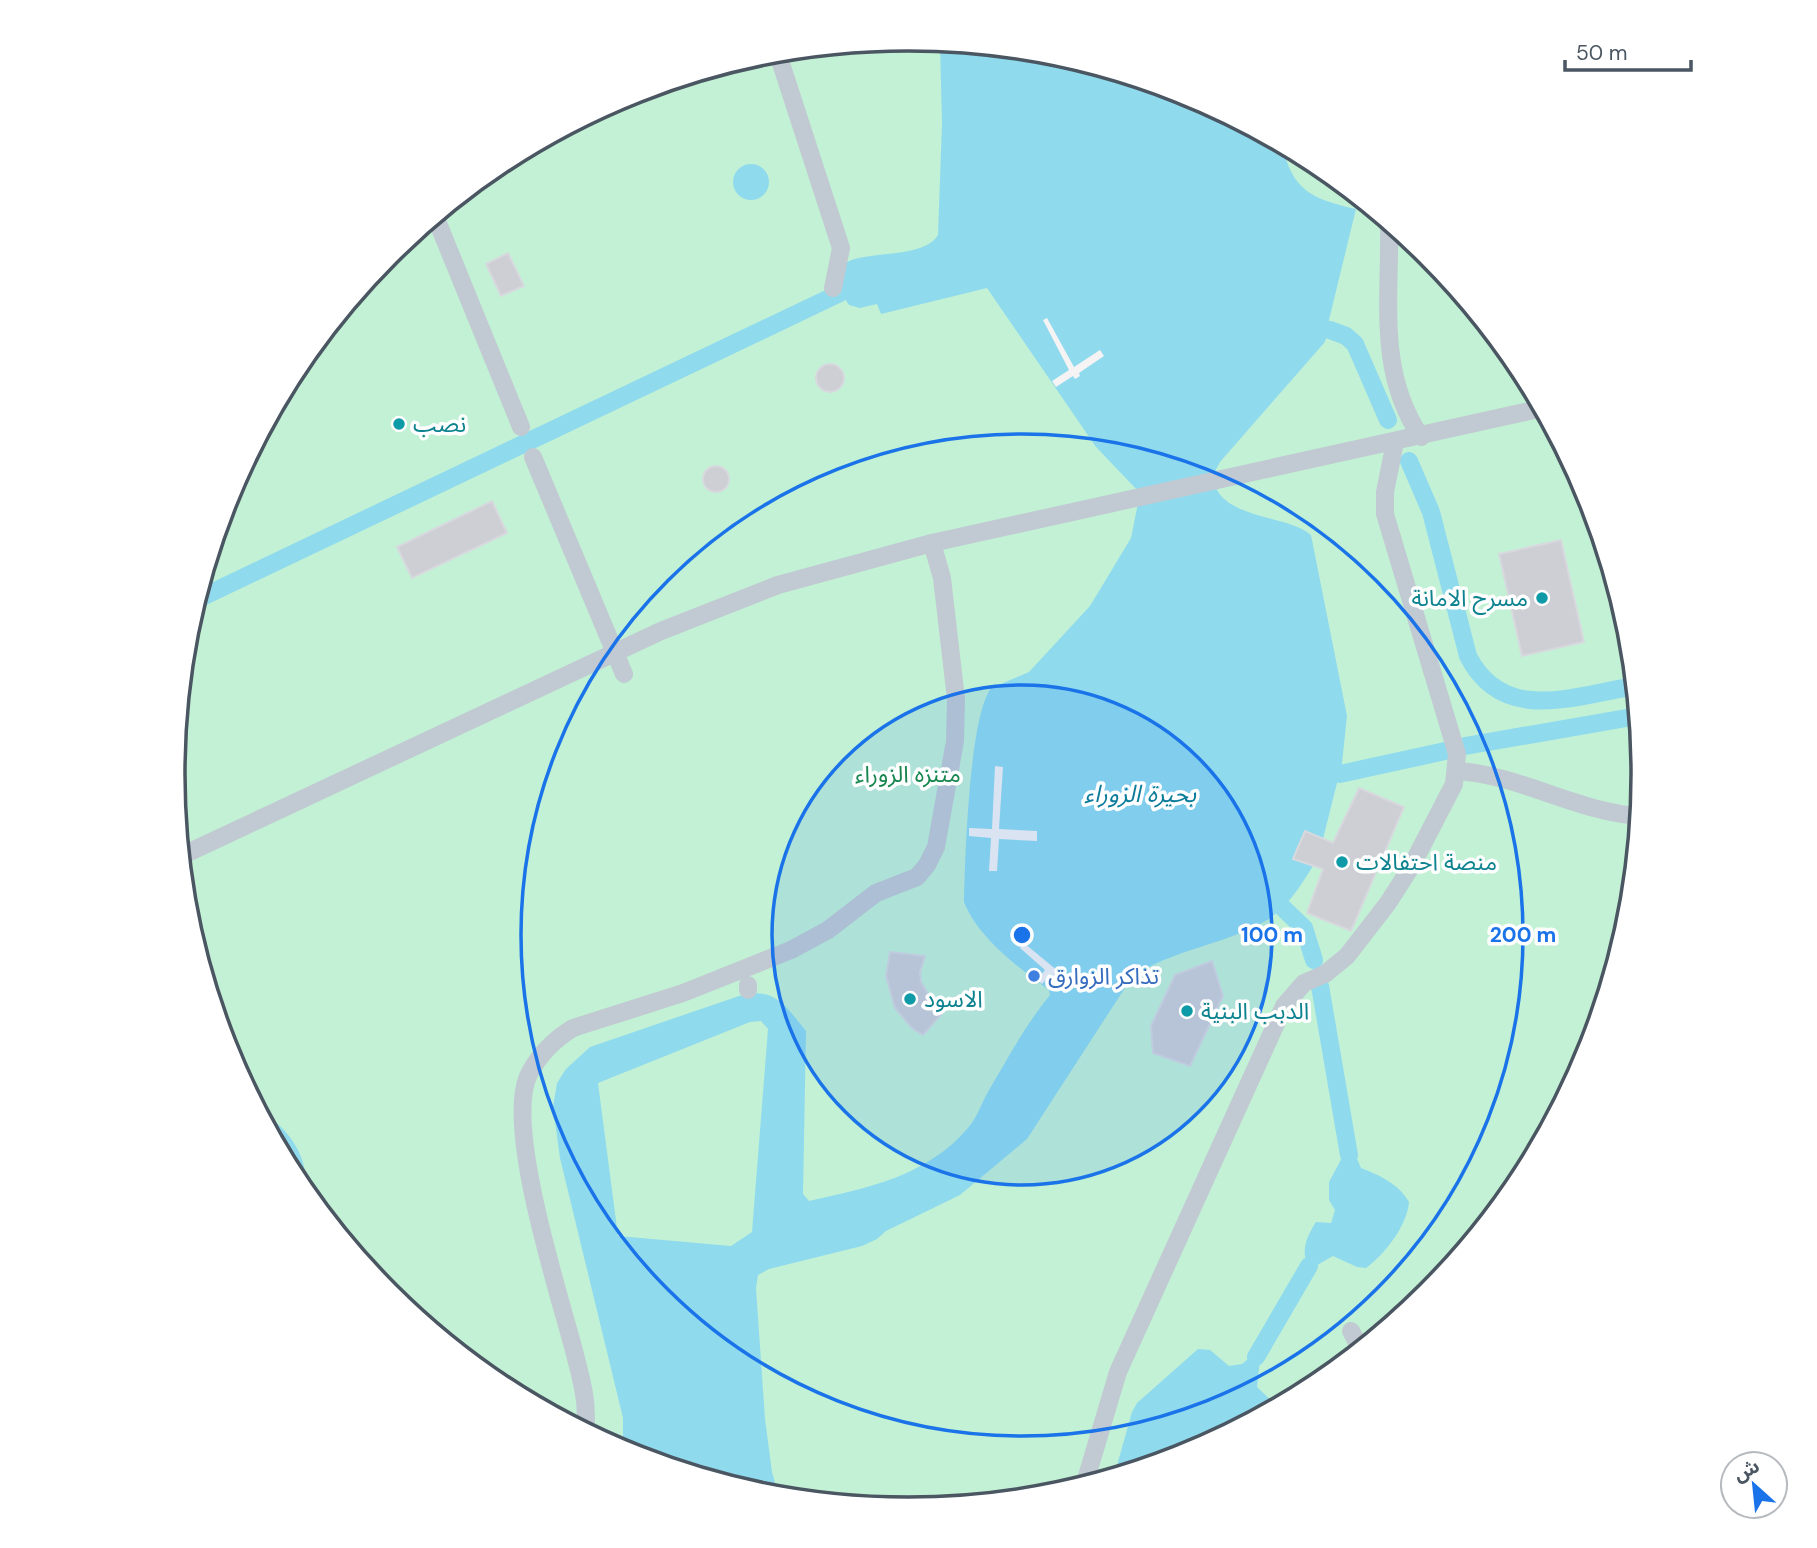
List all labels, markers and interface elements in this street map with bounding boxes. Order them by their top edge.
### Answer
scale bar [1565,28,1691,72]
text: 50 m [1576,39,1627,67]
place label: نصب [413,409,466,439]
marker: نصب [391,416,407,432]
place label: مسرح الامانة [1411,583,1528,615]
marker: مسرح الامانة [1534,590,1550,606]
park label: متنزه الزوراء [855,759,961,789]
water label: بحيرة الزوراء [1084,778,1196,809]
place label: منصة احتفالات [1356,847,1497,877]
marker: منصة احتفالات [1334,854,1350,870]
text: 100 m [1241,921,1303,949]
text: 200 m [1490,921,1556,949]
centre of rings [1010,923,1034,947]
place label: تذاكر الزوارق [1048,961,1159,991]
marker: تذاكر الزوارق [1026,968,1042,984]
place label: الاسود [924,984,983,1014]
marker: الاسود [902,991,918,1007]
place label: الدبب البنية [1201,996,1309,1026]
marker: الدبب البنية [1179,1003,1195,1019]
north arrow [1719,1450,1789,1520]
text: ش [1729,1453,1764,1487]

